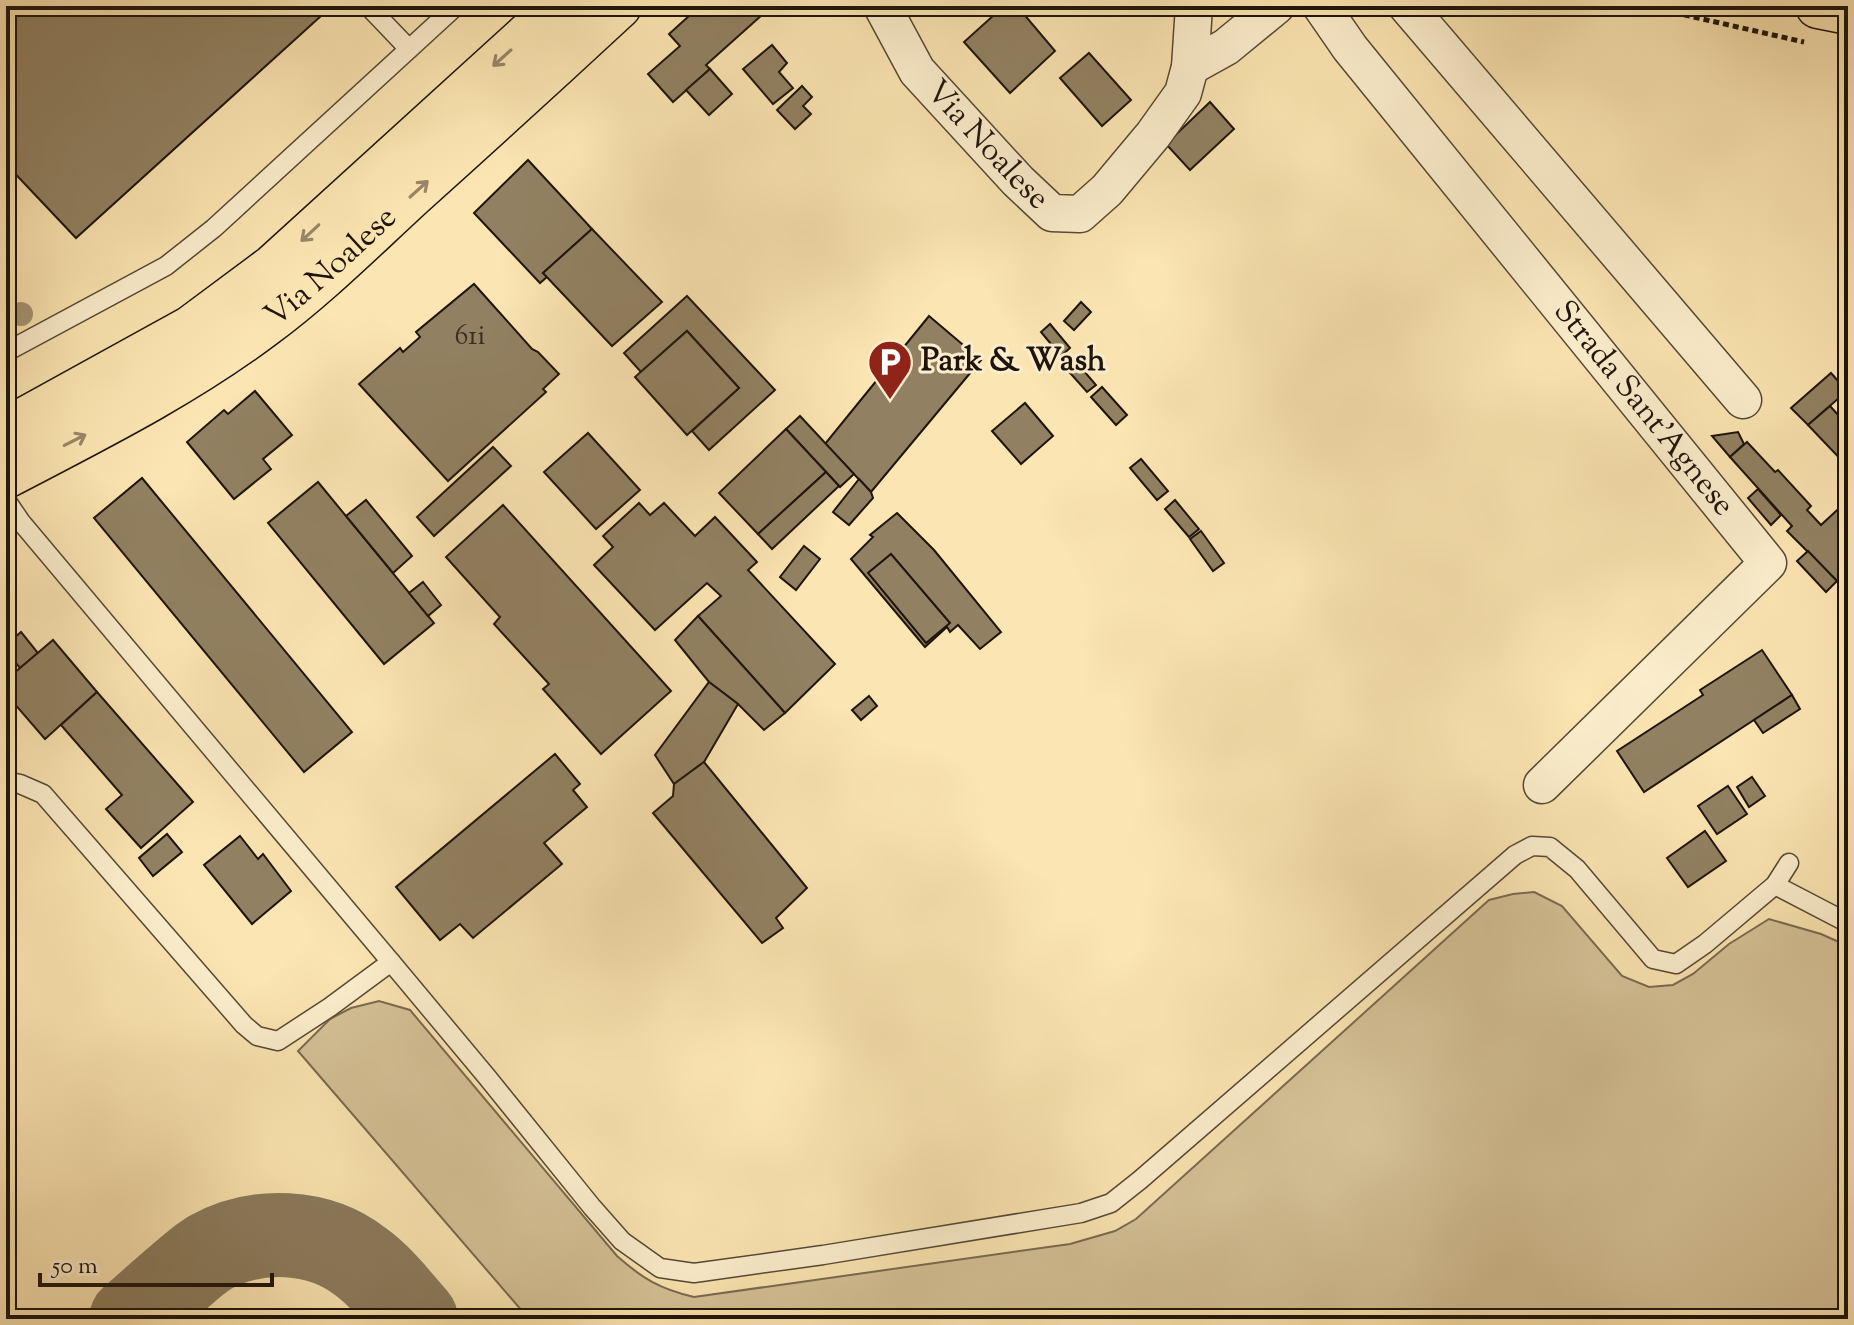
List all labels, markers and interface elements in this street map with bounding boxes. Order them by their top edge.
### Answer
one-way arrow [492,49,512,67]
street label: Via Noalese [914,71,1059,221]
one-way arrow [409,180,429,198]
street label: Via Noalese [256,196,408,339]
one-way arrow [300,224,320,242]
street label: Strada Sant'Agnese [1541,291,1745,527]
house number: 61i [454,317,486,357]
parking icon: Park & Wash [866,338,914,401]
place label: Park & Wash [921,339,1106,385]
one-way arrow [63,431,87,447]
scale bar [40,1237,272,1287]
text: 50 m [50,1250,98,1284]

